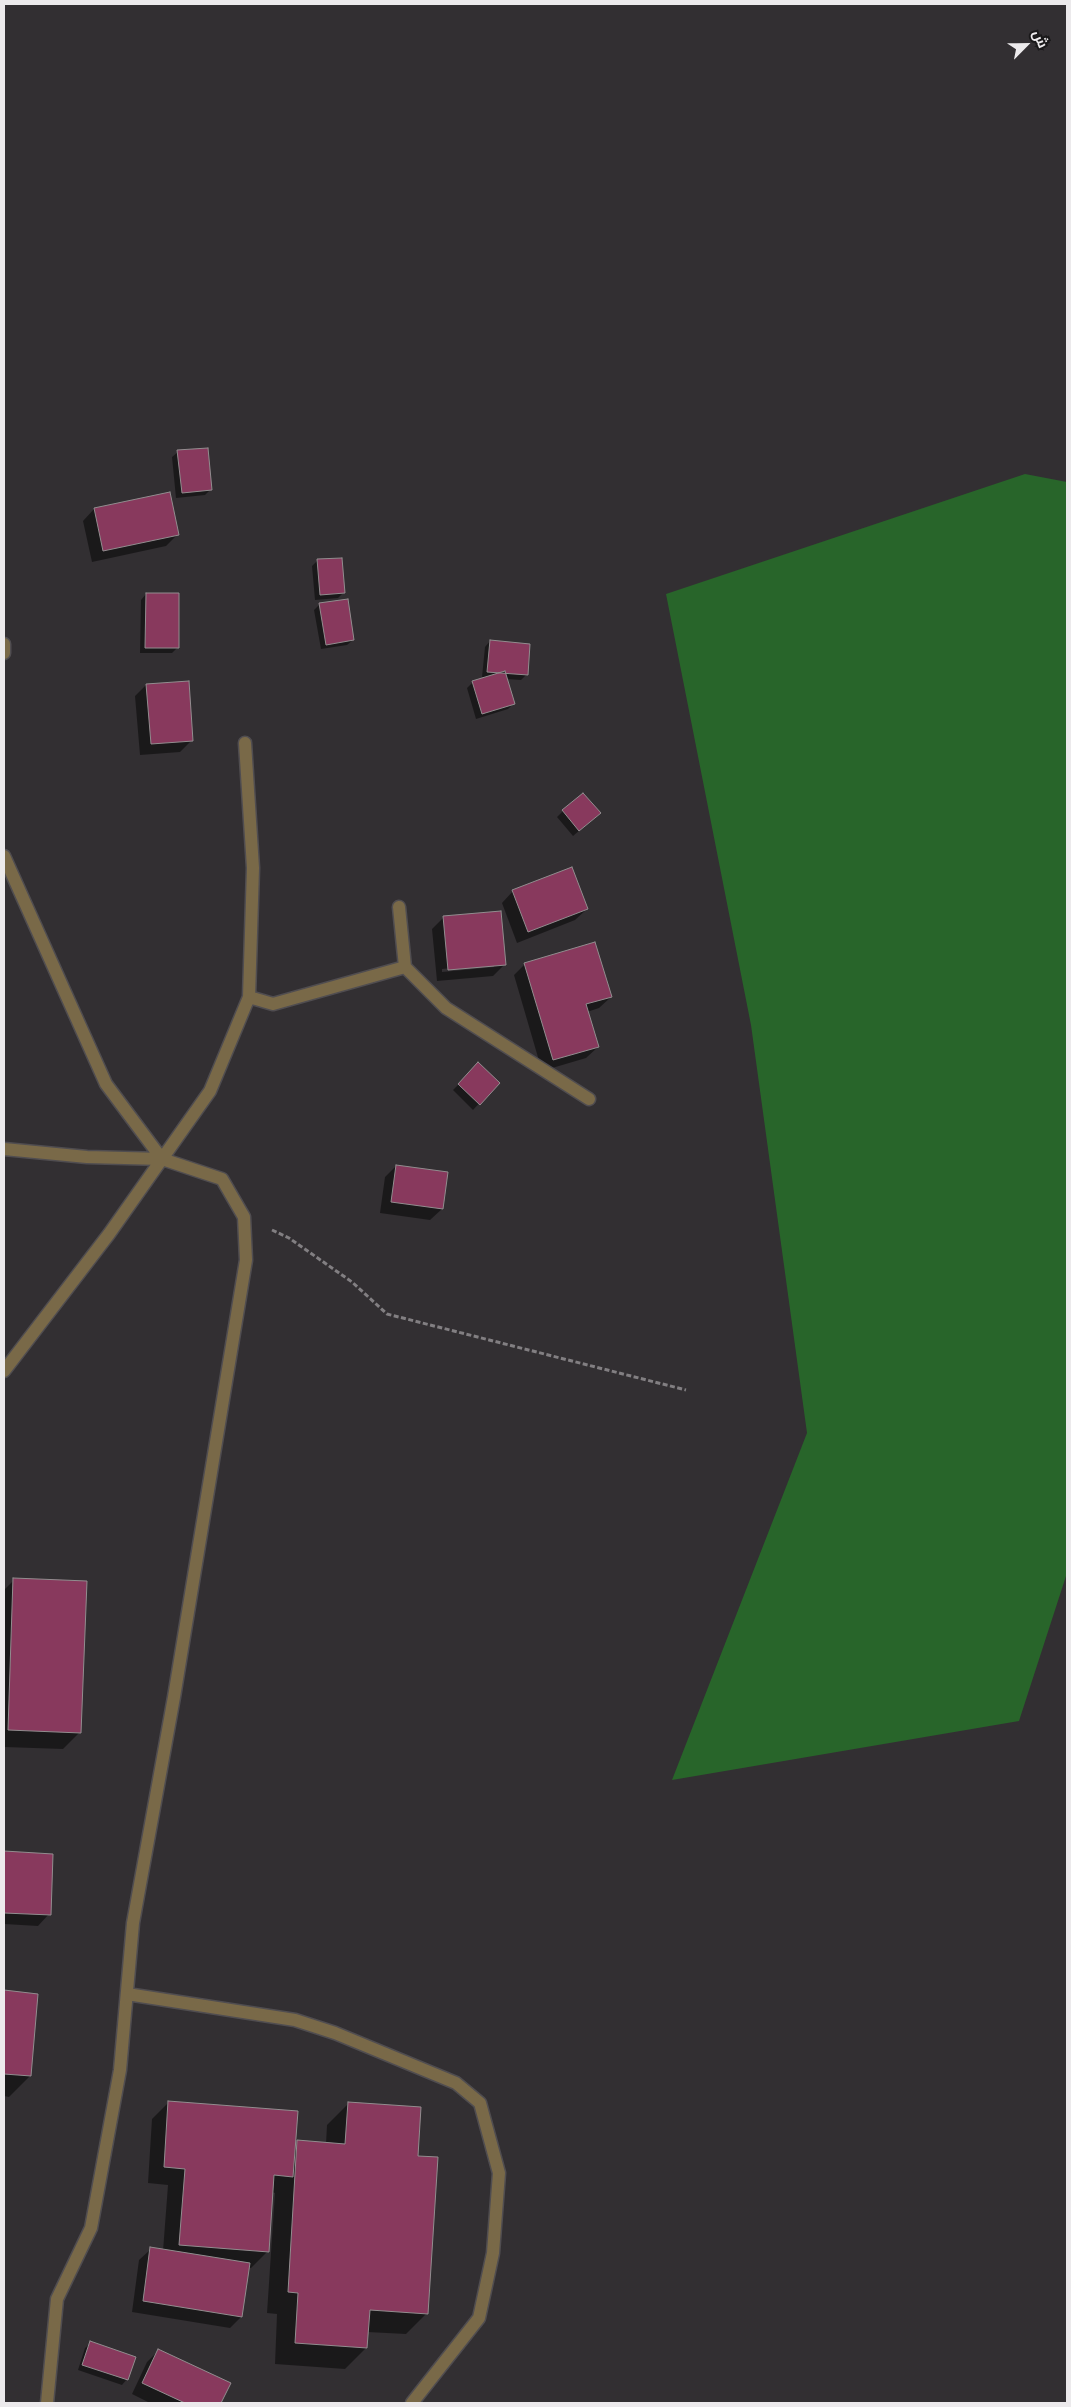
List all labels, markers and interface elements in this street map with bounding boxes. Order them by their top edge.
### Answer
north arrow [1001,20,1051,70]
text: ش [1028,27,1053,51]

